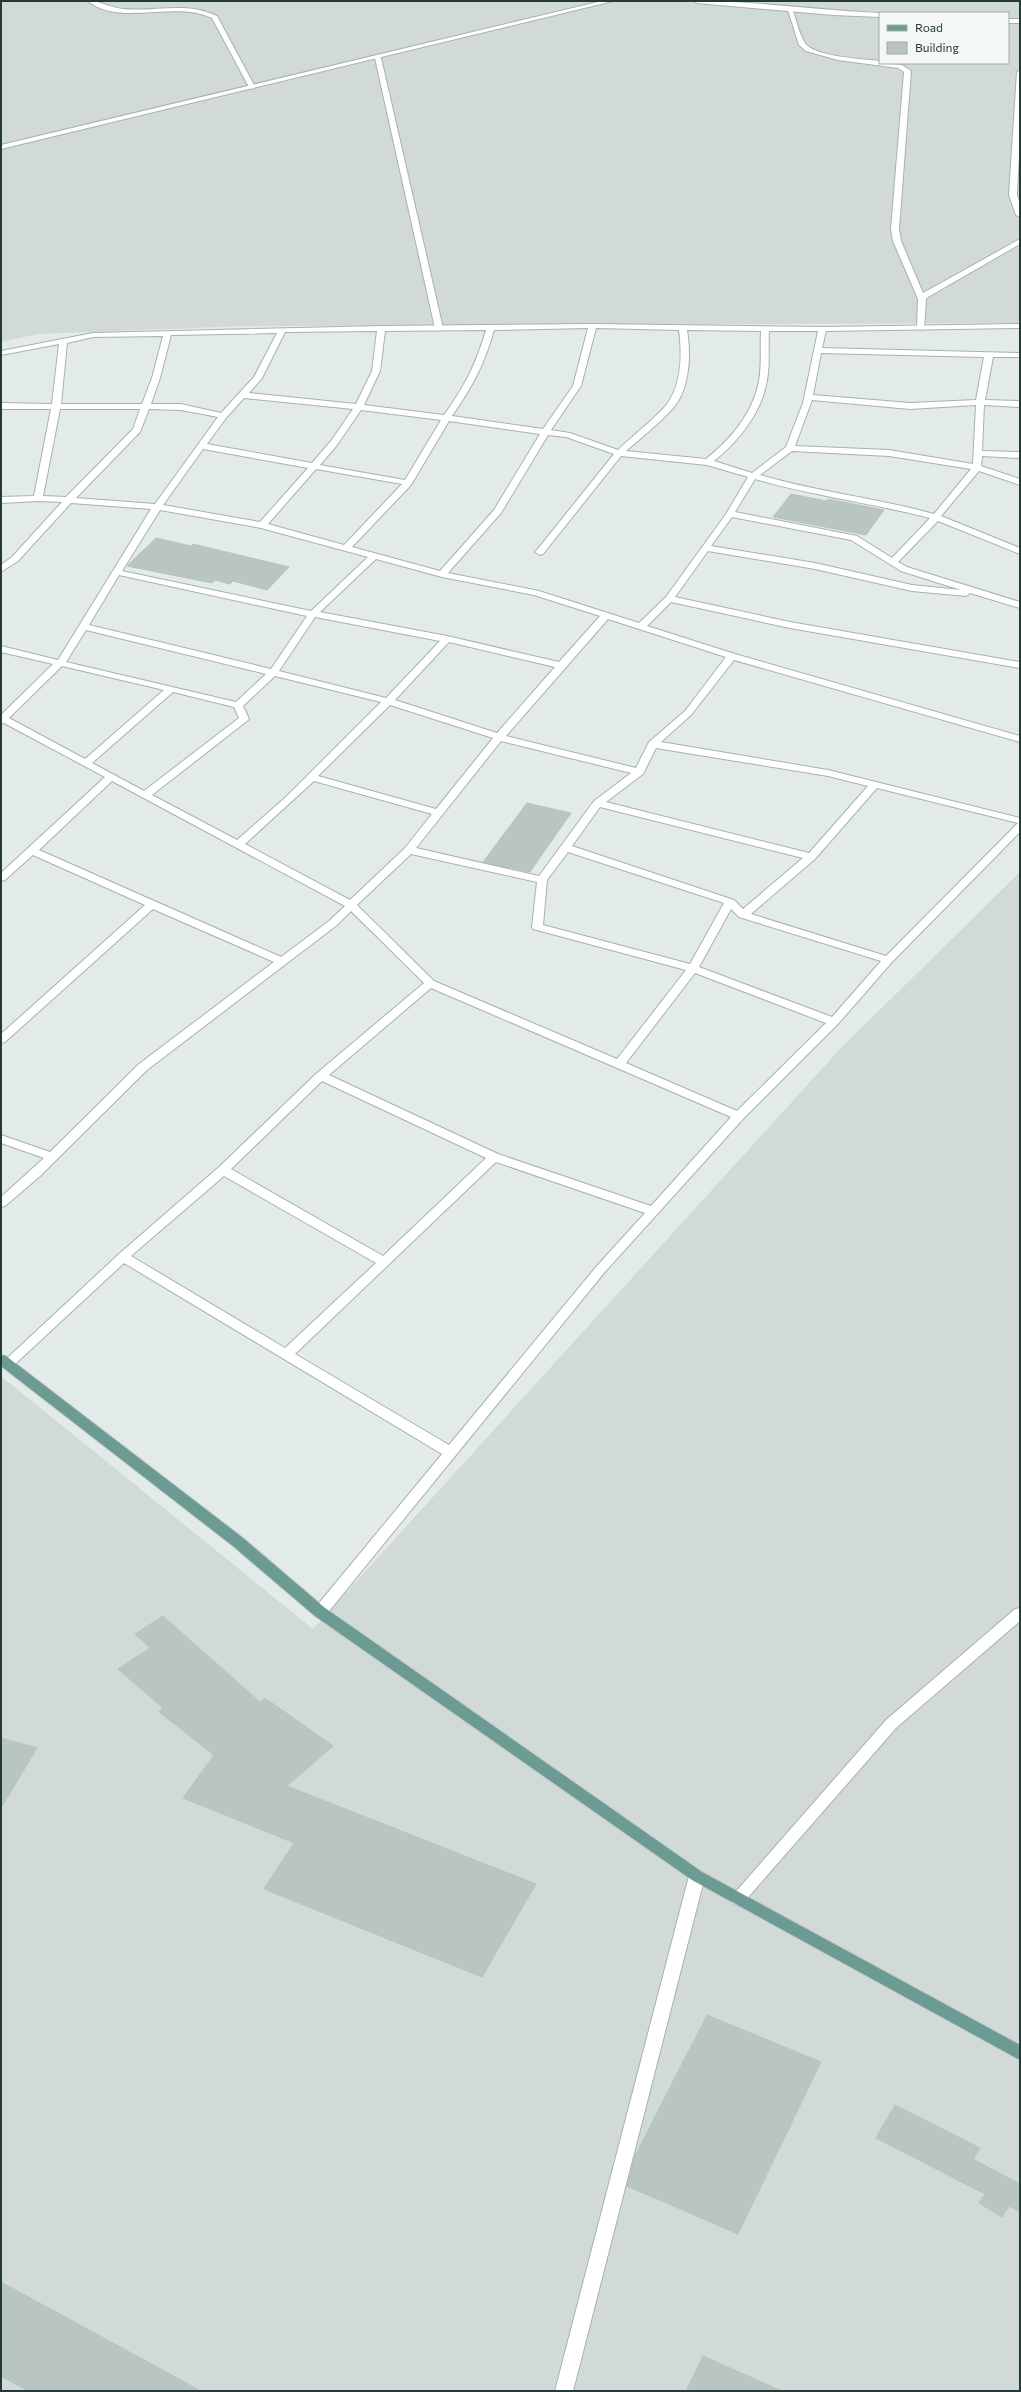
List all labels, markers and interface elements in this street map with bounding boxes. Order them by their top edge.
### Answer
legend [879,12,1009,64]
text: Road [915,20,943,34]
text: Building [915,40,959,54]

